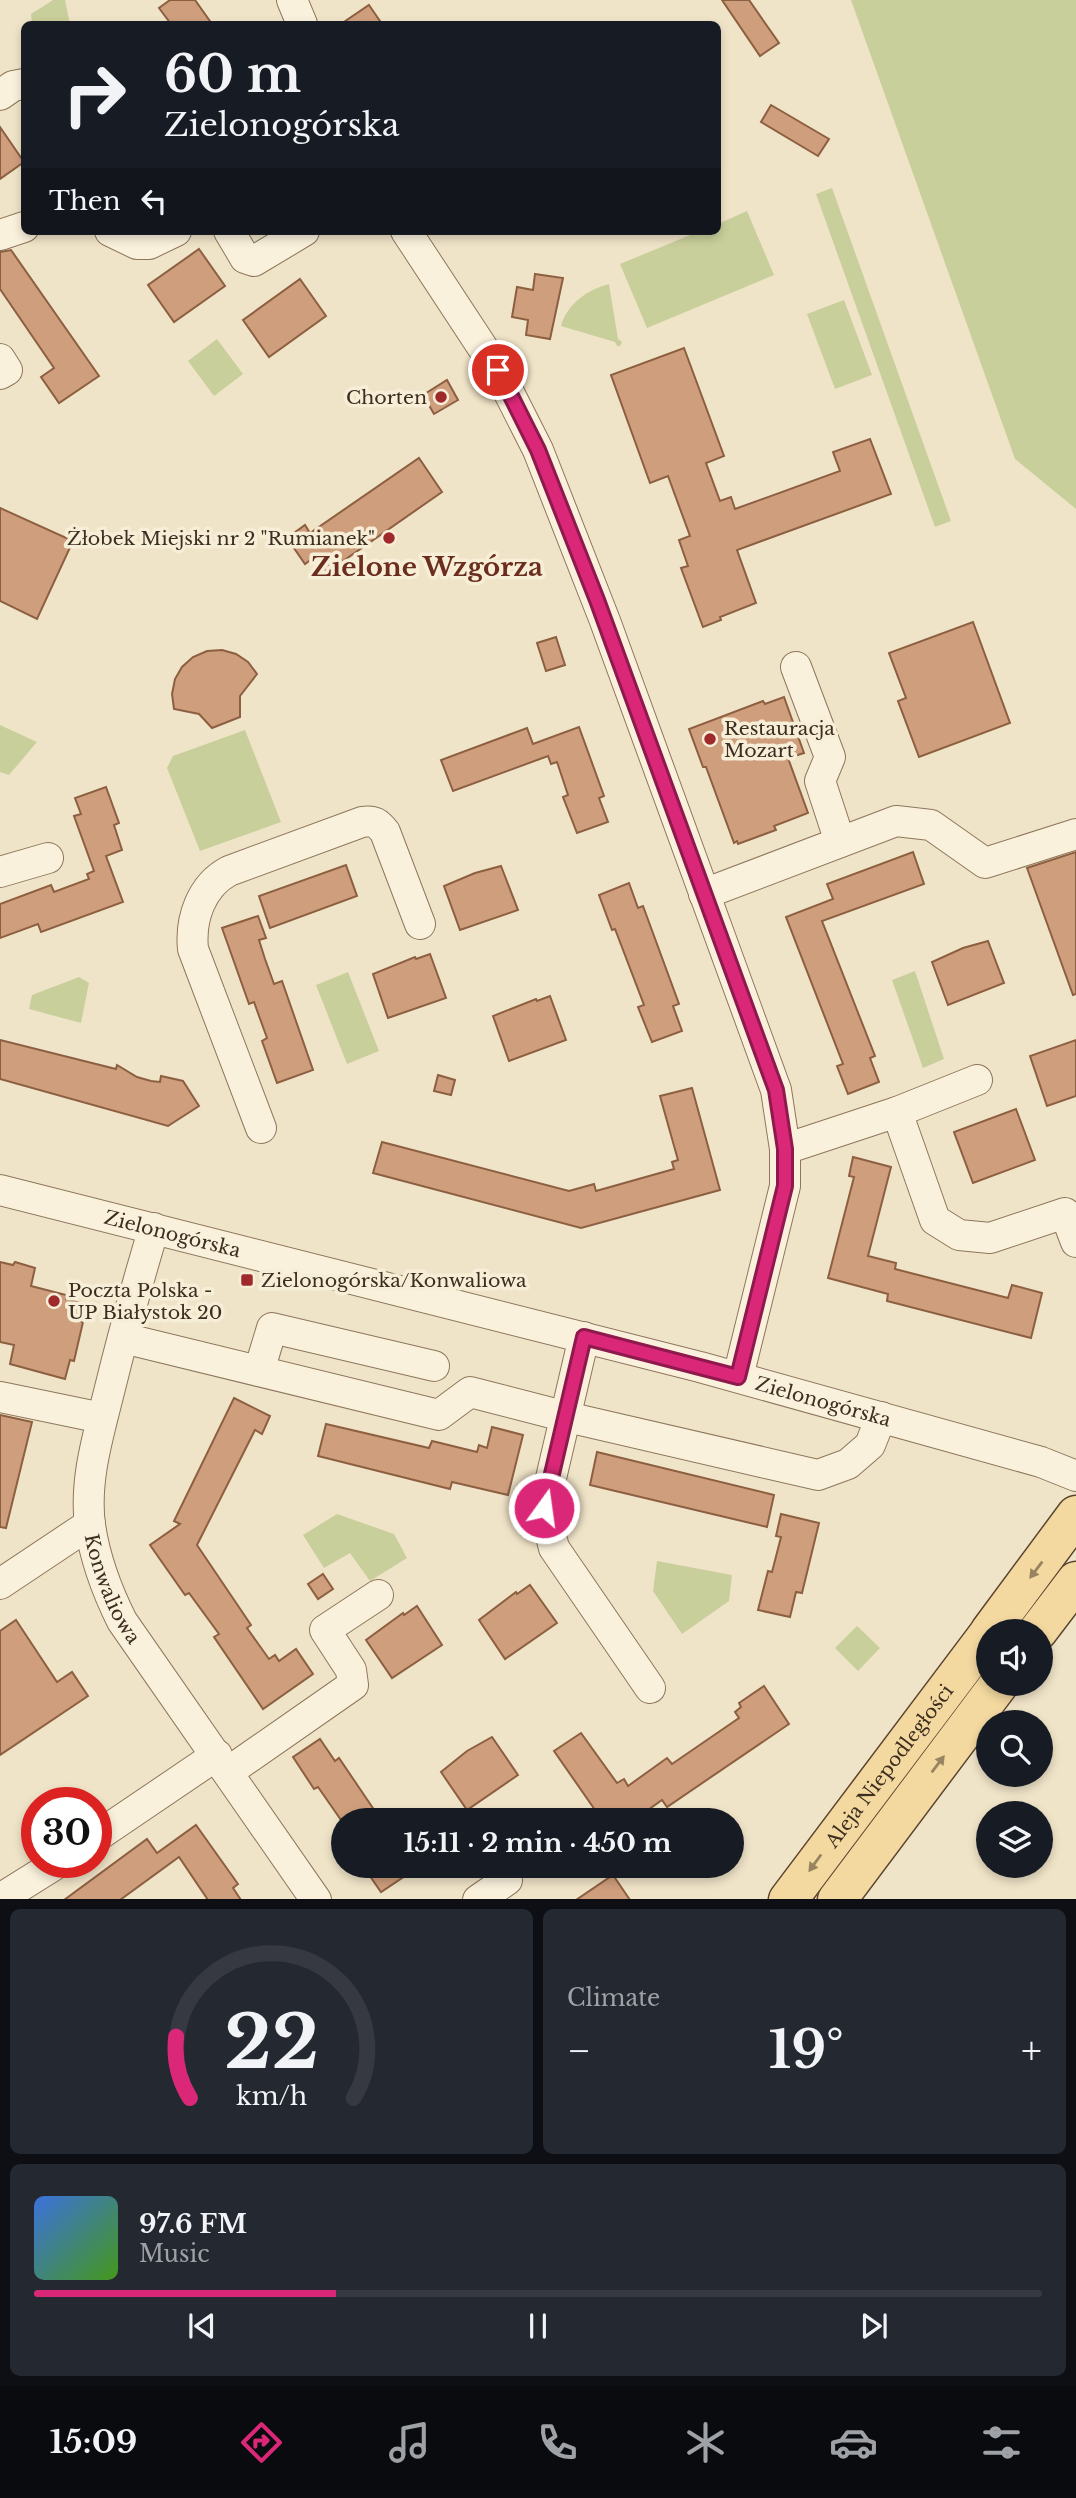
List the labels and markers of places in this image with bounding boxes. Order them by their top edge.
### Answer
pin [468,340,528,400]
place label: Chorten [346,386,427,409]
marker: Chorten [433,389,449,405]
place label: Żłobek Miejski nr 2 "Rumianek" [67,527,375,550]
marker: Żłobek Miejski nr 2 "Rumianek" [381,530,397,546]
place label: Restauracja Mozart [724,717,835,762]
marker: Restauracja Mozart [702,731,718,747]
place label: Zielonogórska/Konwaliowa [261,1269,527,1292]
marker: Zielonogórska/Konwaliowa [239,1272,255,1288]
place label: Poczta Polska - UP Białystok 20 [68,1279,222,1324]
marker: Poczta Polska - UP Białystok 20 [46,1293,62,1309]

